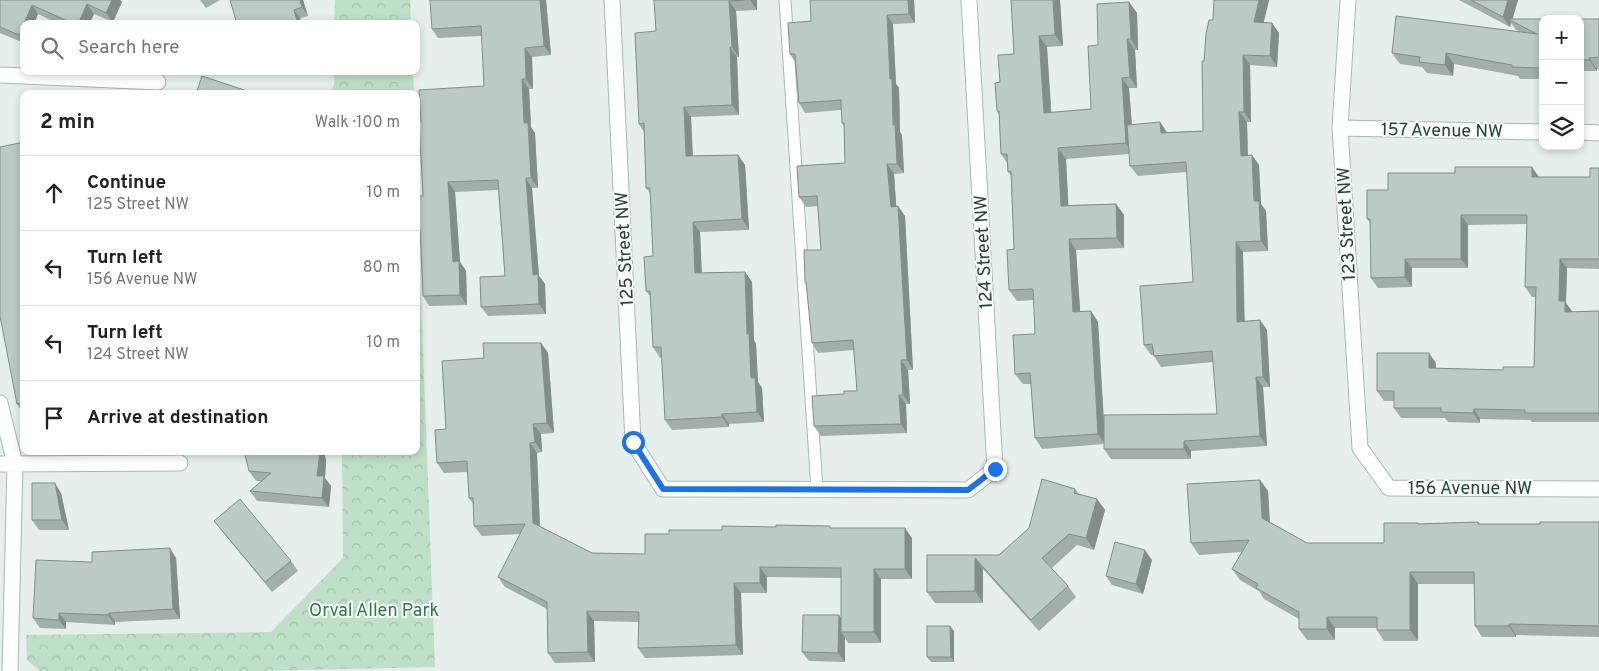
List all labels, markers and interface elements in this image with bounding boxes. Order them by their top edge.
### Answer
map controls [1539,15,1584,150]
button: + [1539,15,1584,60]
search box [20,20,420,75]
icon: search [38,34,66,62]
text: Search here [78,36,180,60]
button: − [1539,60,1584,105]
button: layers [1539,105,1584,150]
text: 2 min [40,109,95,136]
text: Walk · 100 m [315,113,400,133]
street label: 157 Avenue NW [1381,119,1503,144]
street label: 123 Street NW [1333,166,1362,282]
text: Continue [87,171,166,195]
icon: ahead [40,179,68,207]
text: 10 m [366,183,400,203]
street label: 125 Street NW [611,191,640,307]
street label: 124 Street NW [970,194,999,310]
text: 125 Street NW [87,195,189,215]
text: Turn left [87,246,163,270]
icon: left [40,254,68,282]
text: 80 m [363,258,400,278]
text: 156 Avenue NW [87,270,197,290]
text: Turn left [87,321,163,345]
icon: left [40,329,68,357]
text: 10 m [366,333,400,353]
text: 124 Street NW [87,345,189,365]
icon: arrive [40,404,68,432]
text: Arrive at destination [87,406,268,430]
route start [622,431,645,454]
route end [984,458,1007,481]
street label: 156 Avenue NW [1408,478,1532,501]
park label: Orval Allen Park [309,600,439,623]

